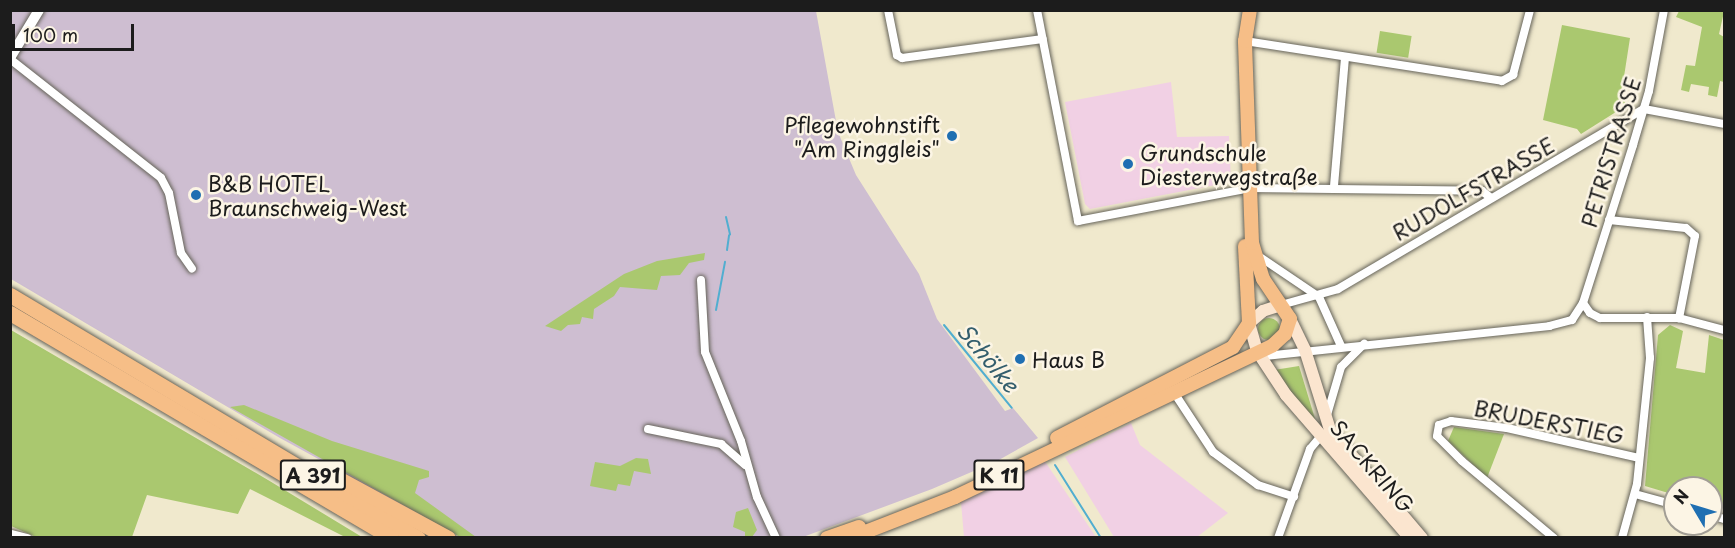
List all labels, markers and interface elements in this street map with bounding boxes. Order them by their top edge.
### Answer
scale bar [15,12,136,50]
text: 100 m [23,21,78,48]
street label: PETRISTRASSE [1575,74,1645,230]
place label: Pflegewohnstift "Am Ringgleis" [784,111,940,161]
marker: Pflegewohnstift "Am Ringgleis" [945,129,959,143]
street label: RUDOLFSTRASSE [1387,131,1559,245]
place label: Grundschule Diesterwegstraße [1140,139,1318,189]
marker: Grundschule Diesterwegstraße [1121,157,1135,171]
place label: B&B HOTEL Braunschweig-West [208,170,407,220]
marker: B&B HOTEL Braunschweig-West [189,188,203,202]
water label: Schölke [953,317,1025,397]
place label: Haus B [1032,346,1104,372]
marker: Haus B [1013,352,1027,366]
street label: BRUDERSTIEG [1472,394,1626,448]
street label: SACKRING [1326,414,1420,518]
road number: A 391 [278,458,348,492]
road number: K 11 [972,458,1026,492]
north arrow [1663,476,1723,536]
text: N [1667,484,1694,509]

